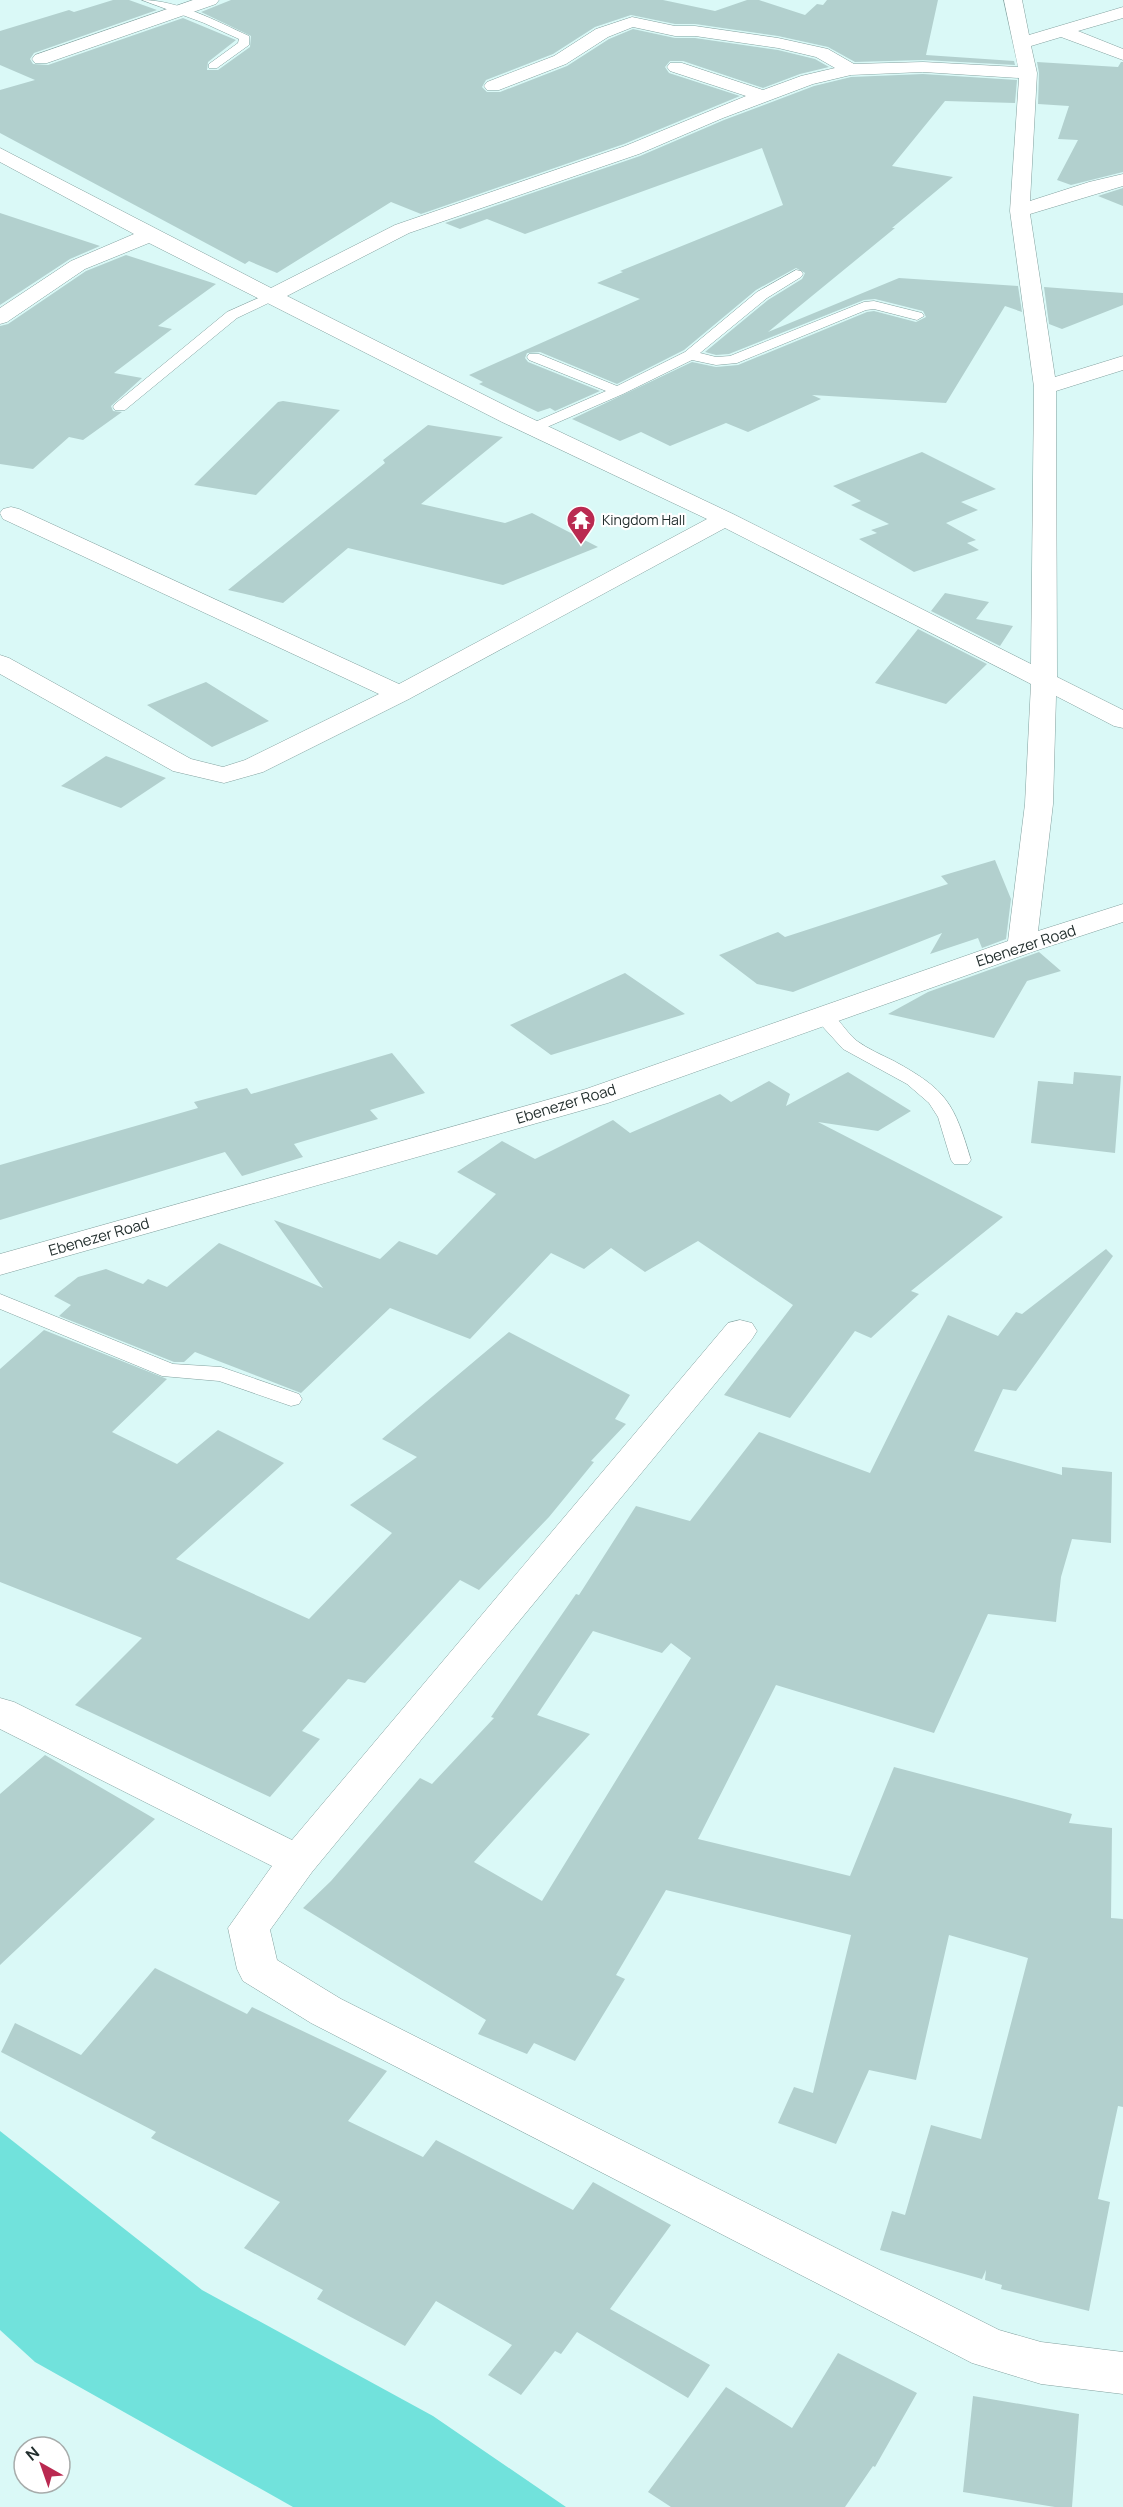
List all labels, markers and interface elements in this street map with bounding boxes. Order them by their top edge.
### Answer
temple icon: Kingdom Hall [565,504,597,546]
place label: Kingdom Hall [602,510,685,529]
street label: Ebenezer Road [973,920,1078,972]
street label: Ebenezer Road [513,1078,618,1129]
street label: Ebenezer Road [46,1212,152,1261]
north arrow [12,2435,72,2495]
text: N [21,2441,44,2466]

